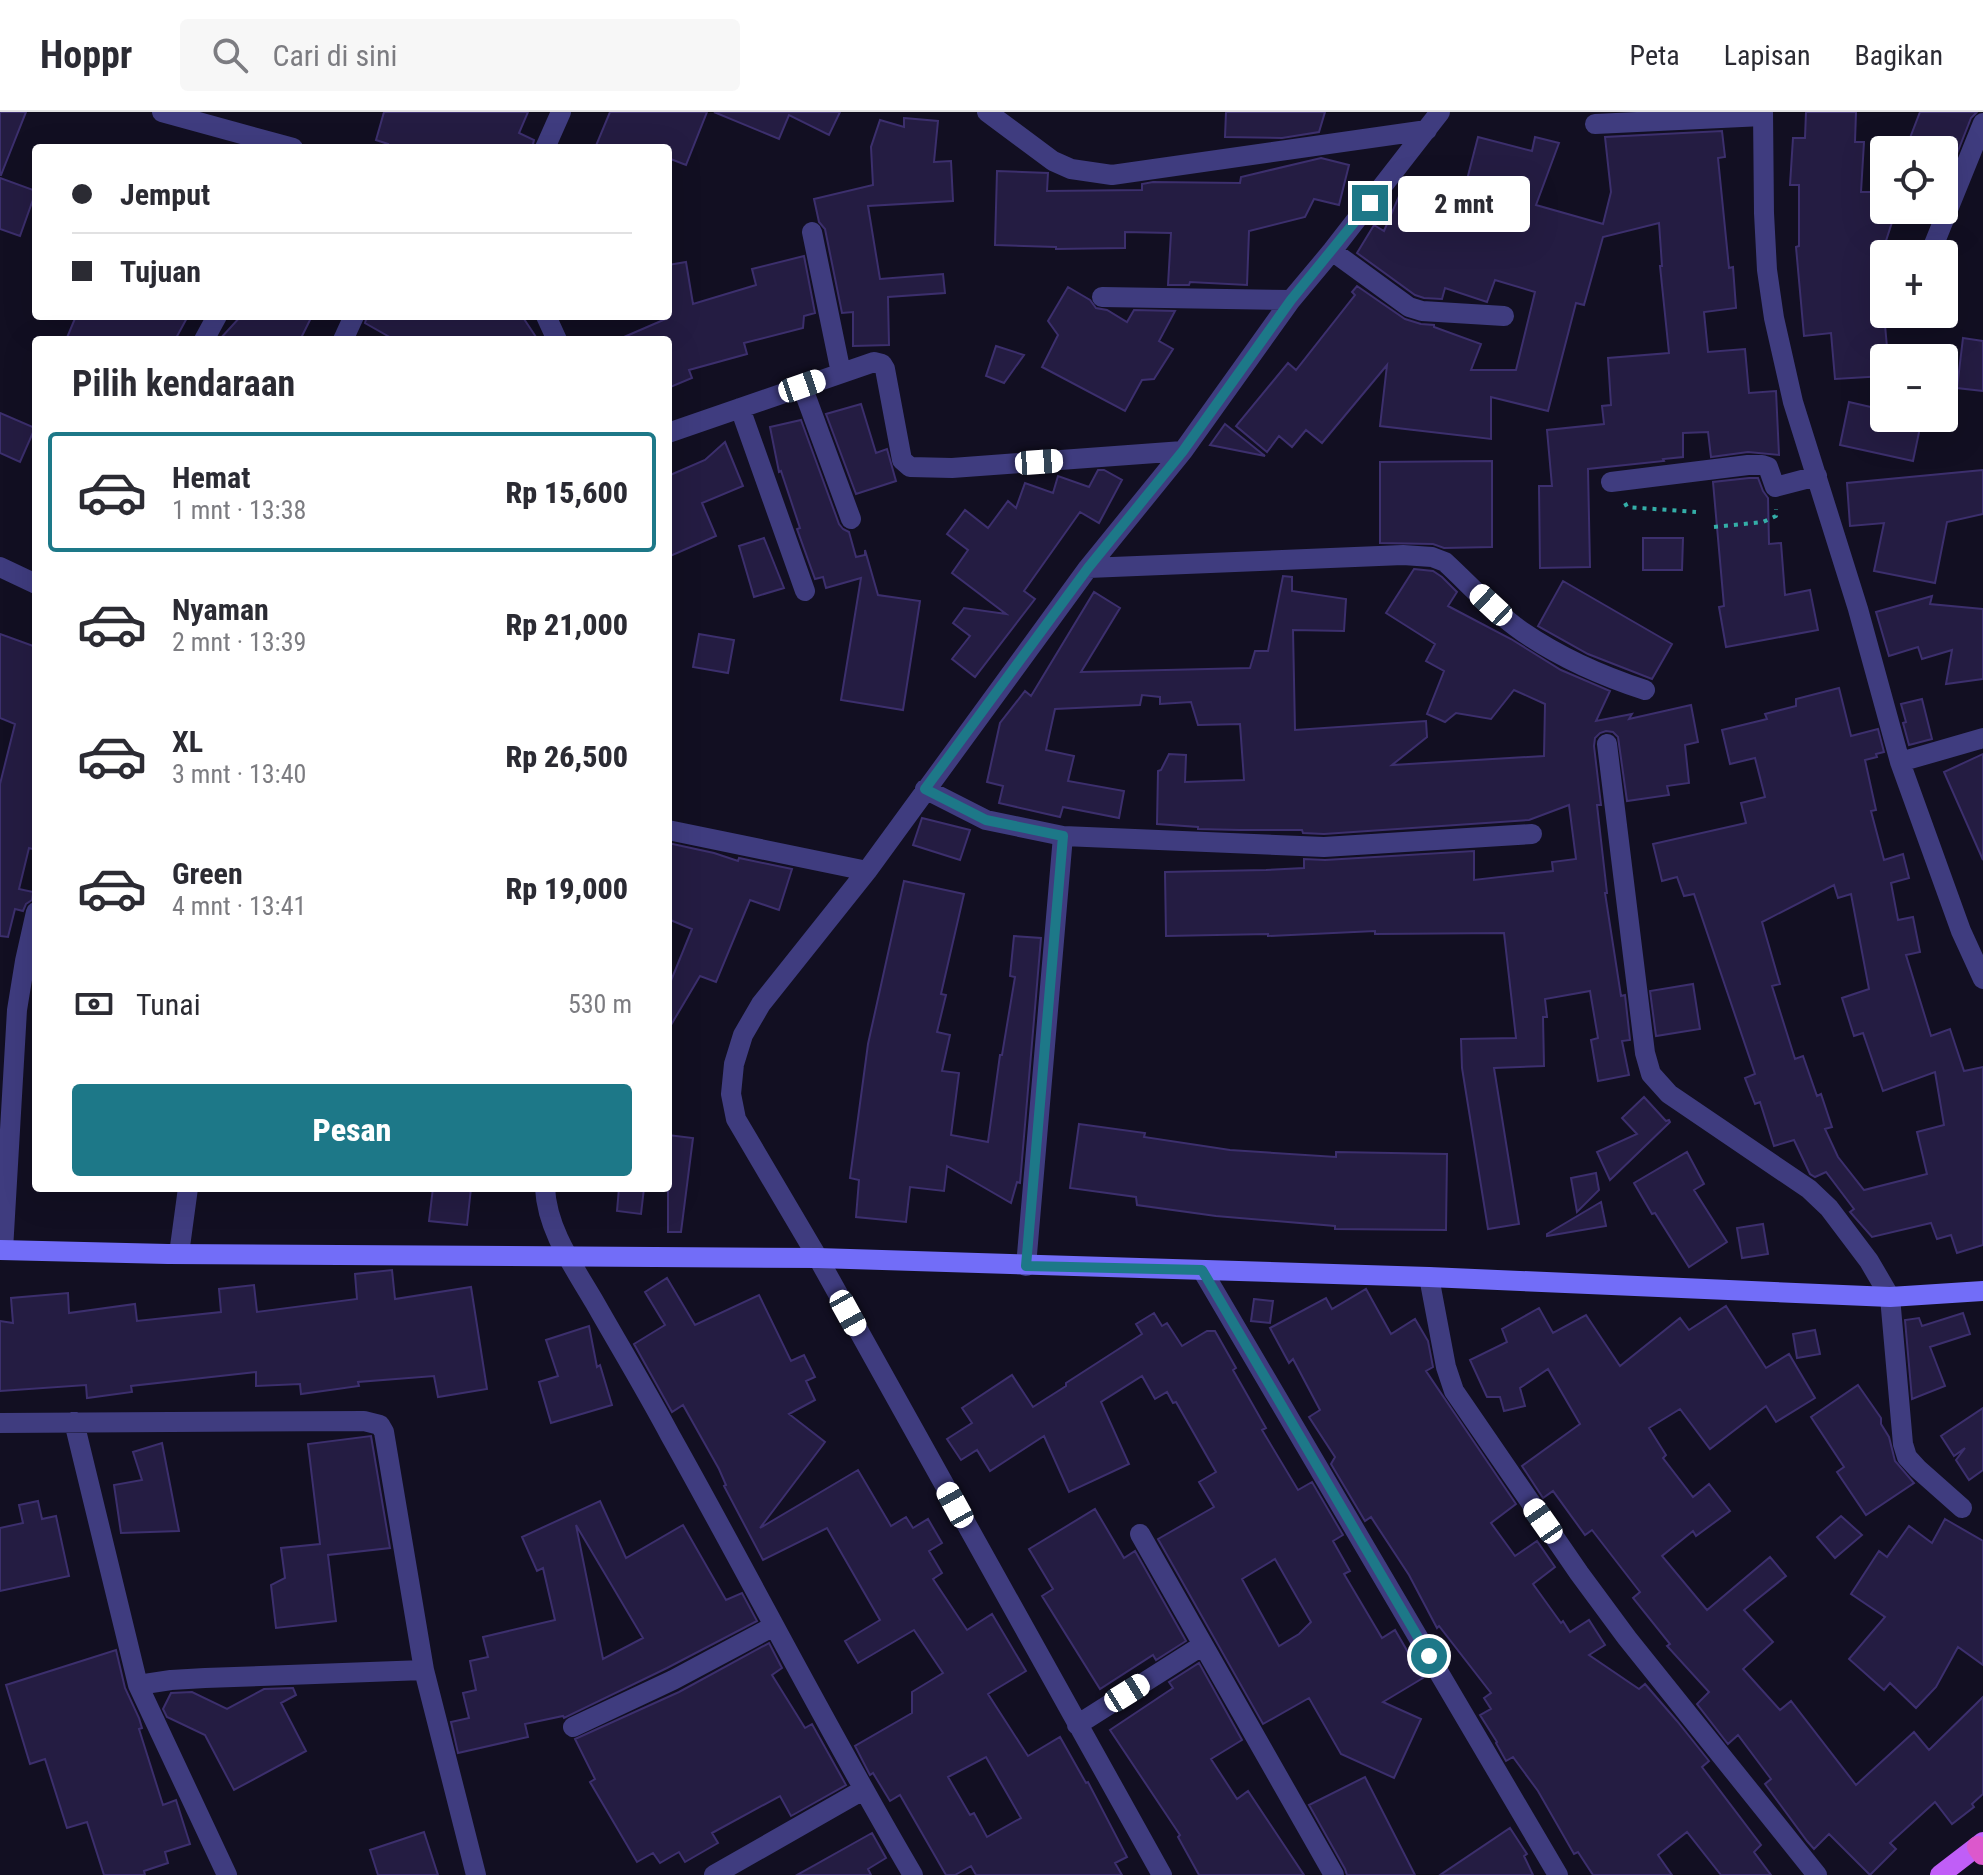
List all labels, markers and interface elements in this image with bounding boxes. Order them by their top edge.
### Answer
search box [180,19,740,91]
text: Hoppr [40,33,132,77]
icon: search [208,33,252,77]
text: Cari di sini [272,38,397,73]
text: Peta [1630,39,1680,72]
text: Lapisan [1724,39,1810,72]
text: Bagikan [1854,39,1943,72]
map controls [1870,136,1958,432]
button: locate [1870,136,1958,224]
callout: 2 mnt [1398,175,1530,231]
text: Jemput [120,177,210,212]
route end [1352,185,1388,221]
text: 2 mnt [1434,189,1494,219]
button: + [1870,240,1958,328]
text: Tujuan [120,254,201,289]
button: − [1870,344,1958,432]
text: Pilih kendaraan [72,363,295,405]
car [775,367,829,405]
car [1014,448,1064,476]
icon: car [76,456,148,528]
text: Hemat [172,460,250,495]
text: Rp 15,600 [505,475,628,510]
text: 1 mnt · 13:38 [172,495,306,525]
car [1465,580,1517,630]
icon: car [76,588,148,660]
text: Nyaman [172,592,269,627]
text: Rp 21,000 [505,607,628,642]
text: 2 mnt · 13:39 [172,627,306,657]
icon: car [76,720,148,792]
text: XL [172,724,203,759]
text: Rp 26,500 [505,739,628,774]
text: 3 mnt · 13:40 [172,759,306,789]
icon: car [76,852,148,924]
text: Green [172,856,243,891]
text: Rp 19,000 [505,871,628,906]
text: 4 mnt · 13:41 [172,891,306,921]
icon: cash [72,982,116,1026]
text: Tunai [136,987,201,1022]
text: 530 m [568,989,632,1019]
button: Pesan [72,1084,632,1176]
car [826,1286,870,1340]
car [933,1478,977,1532]
car [1519,1494,1567,1548]
route start [1411,1638,1447,1674]
car [1100,1670,1154,1716]

